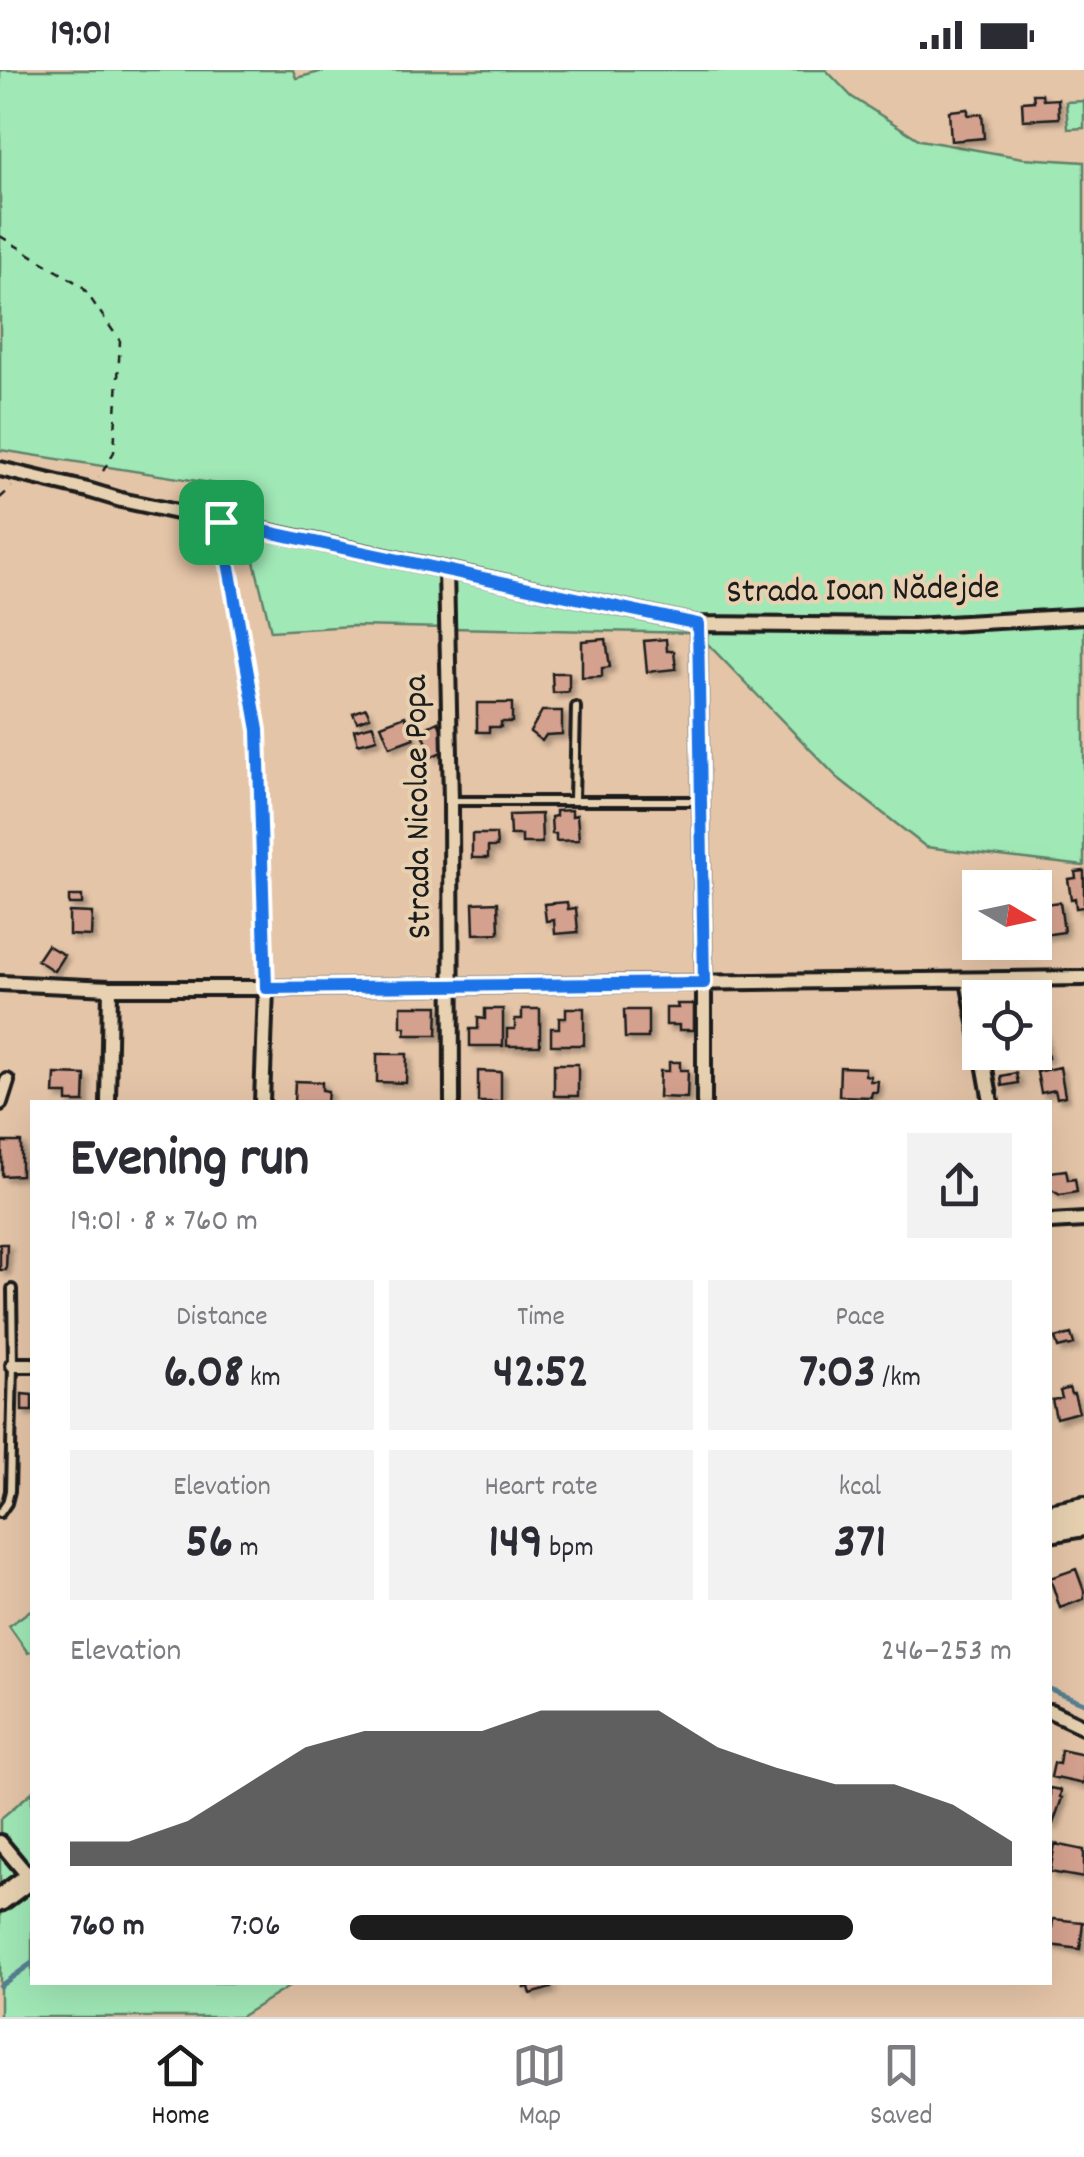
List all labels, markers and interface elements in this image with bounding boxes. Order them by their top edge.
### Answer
text: 19:01 [50,8,111,63]
pin [179,480,264,565]
icon: arrive [194,495,249,550]
street label: Strada Ioan Nădejde [726,565,1000,619]
street label: Strada Nicolae Popa [393,674,447,939]
north arrow [962,870,1052,960]
map controls [962,870,1052,1070]
button: locate [962,980,1052,1070]
text: Evening run [70,1123,309,1202]
button: share [907,1133,1012,1238]
text: 19:01 · 8 × 760 m [70,1200,258,1246]
text: Distance [176,1299,268,1339]
text: Time [517,1299,565,1339]
text: Pace [835,1299,885,1339]
text: 6.08 [163,1339,243,1411]
text: 42:52 [493,1339,589,1411]
text: 7:03 [799,1339,876,1411]
text: km [243,1360,281,1400]
text: /km [876,1360,921,1400]
text: Elevation [173,1469,271,1509]
text: Heart rate [484,1469,598,1509]
text: kcal [839,1469,881,1509]
text: 56 [185,1509,233,1581]
text: 149 [488,1509,543,1581]
text: 371 [834,1509,886,1581]
text: m [233,1530,259,1570]
text: bpm [543,1530,594,1570]
text: Elevation [70,1630,181,1676]
text: 246–253 m [881,1630,1012,1676]
text: 760 m [70,1905,145,1951]
text: 7:06 [230,1905,281,1951]
tab: Home [151,2038,210,2138]
tab: Map [512,2038,567,2138]
tab: Saved [870,2038,933,2138]

